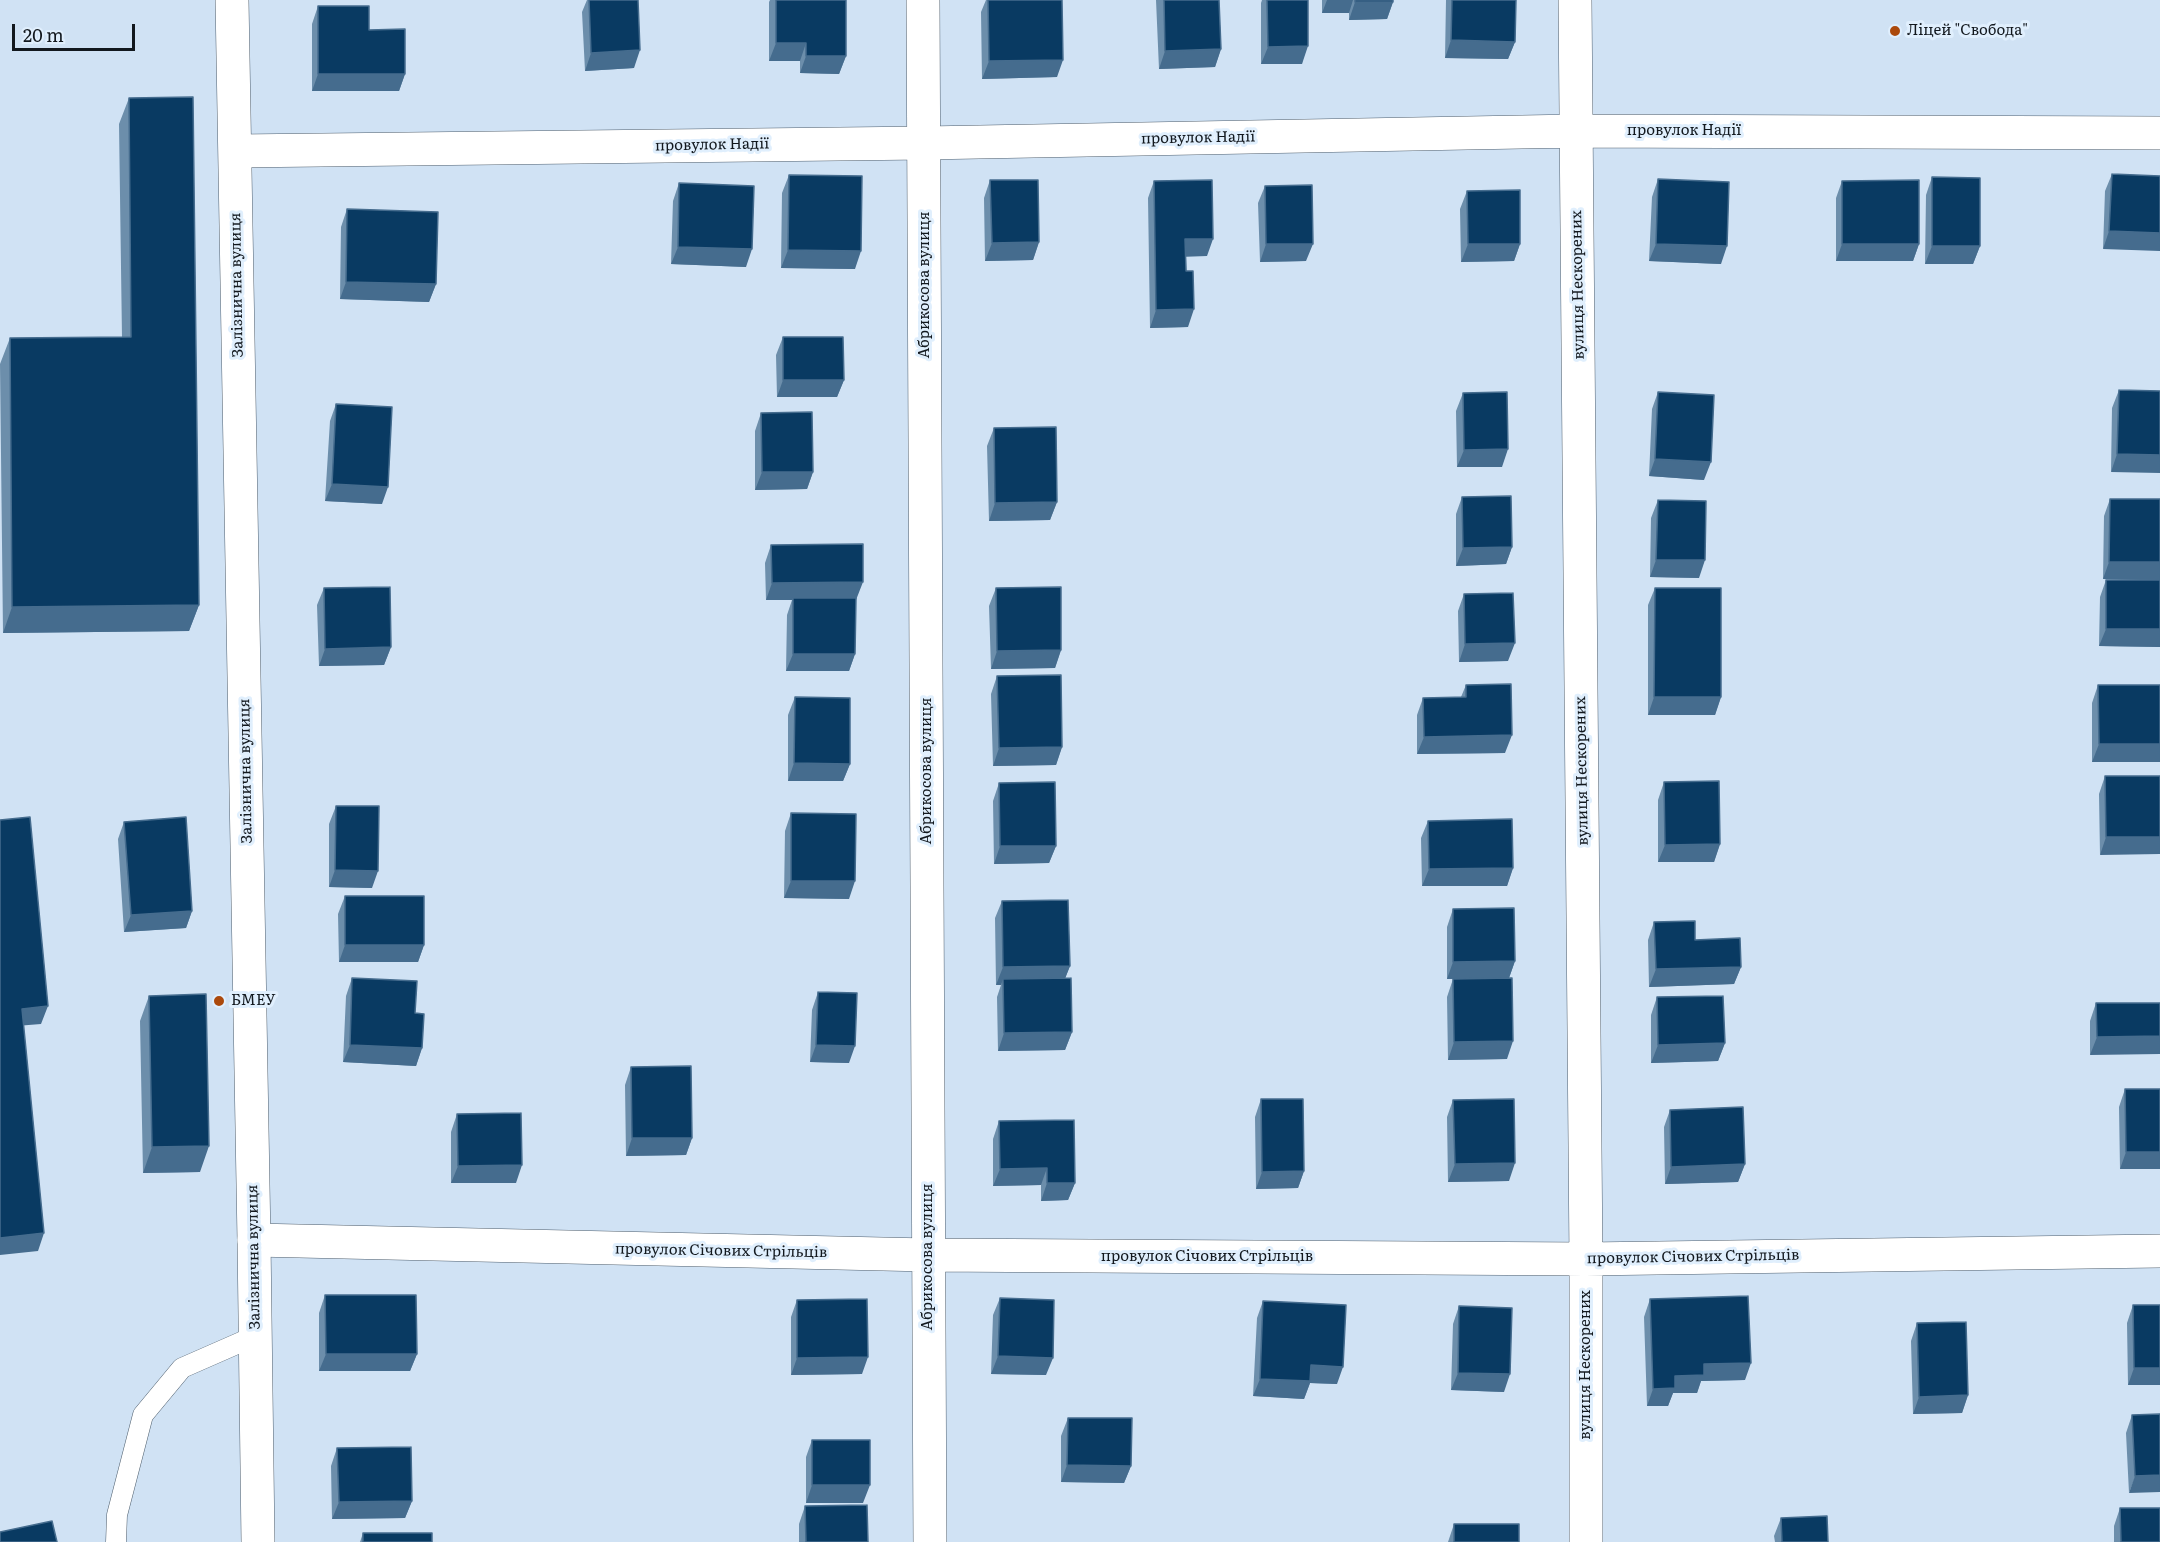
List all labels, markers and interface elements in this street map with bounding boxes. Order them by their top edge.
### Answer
scale bar [15,12,138,50]
text: 20 m [23,21,64,48]
place label: Ліцей "Свобода" [1907,22,2028,40]
marker: Ліцей "Свобода" [1888,24,1902,38]
street label: провулок Надії [1627,122,1741,140]
street label: провулок Надії [1141,128,1255,148]
street label: провулок Надії [655,135,769,155]
street label: вулиця Нескорених [1568,210,1588,360]
street label: Залізнична вулиця [227,212,247,358]
street label: Абрикосова вулиця [916,212,934,358]
street label: вулиця Нескорених [1572,696,1592,846]
street label: Залізнична вулиця [236,698,256,844]
street label: Абрикосова вулиця [918,698,936,844]
place label: БМЕУ [231,992,275,1010]
marker: БМЕУ [212,994,226,1008]
street label: Залізнична вулиця [244,1184,264,1330]
street label: Абрикосова вулиця [919,1184,937,1330]
street label: провулок Січових Стрільців [615,1240,827,1262]
street label: провулок Січових Стрільців [1587,1246,1799,1268]
street label: провулок Січових Стрільців [1101,1248,1313,1266]
street label: вулиця Нескорених [1577,1290,1595,1440]

